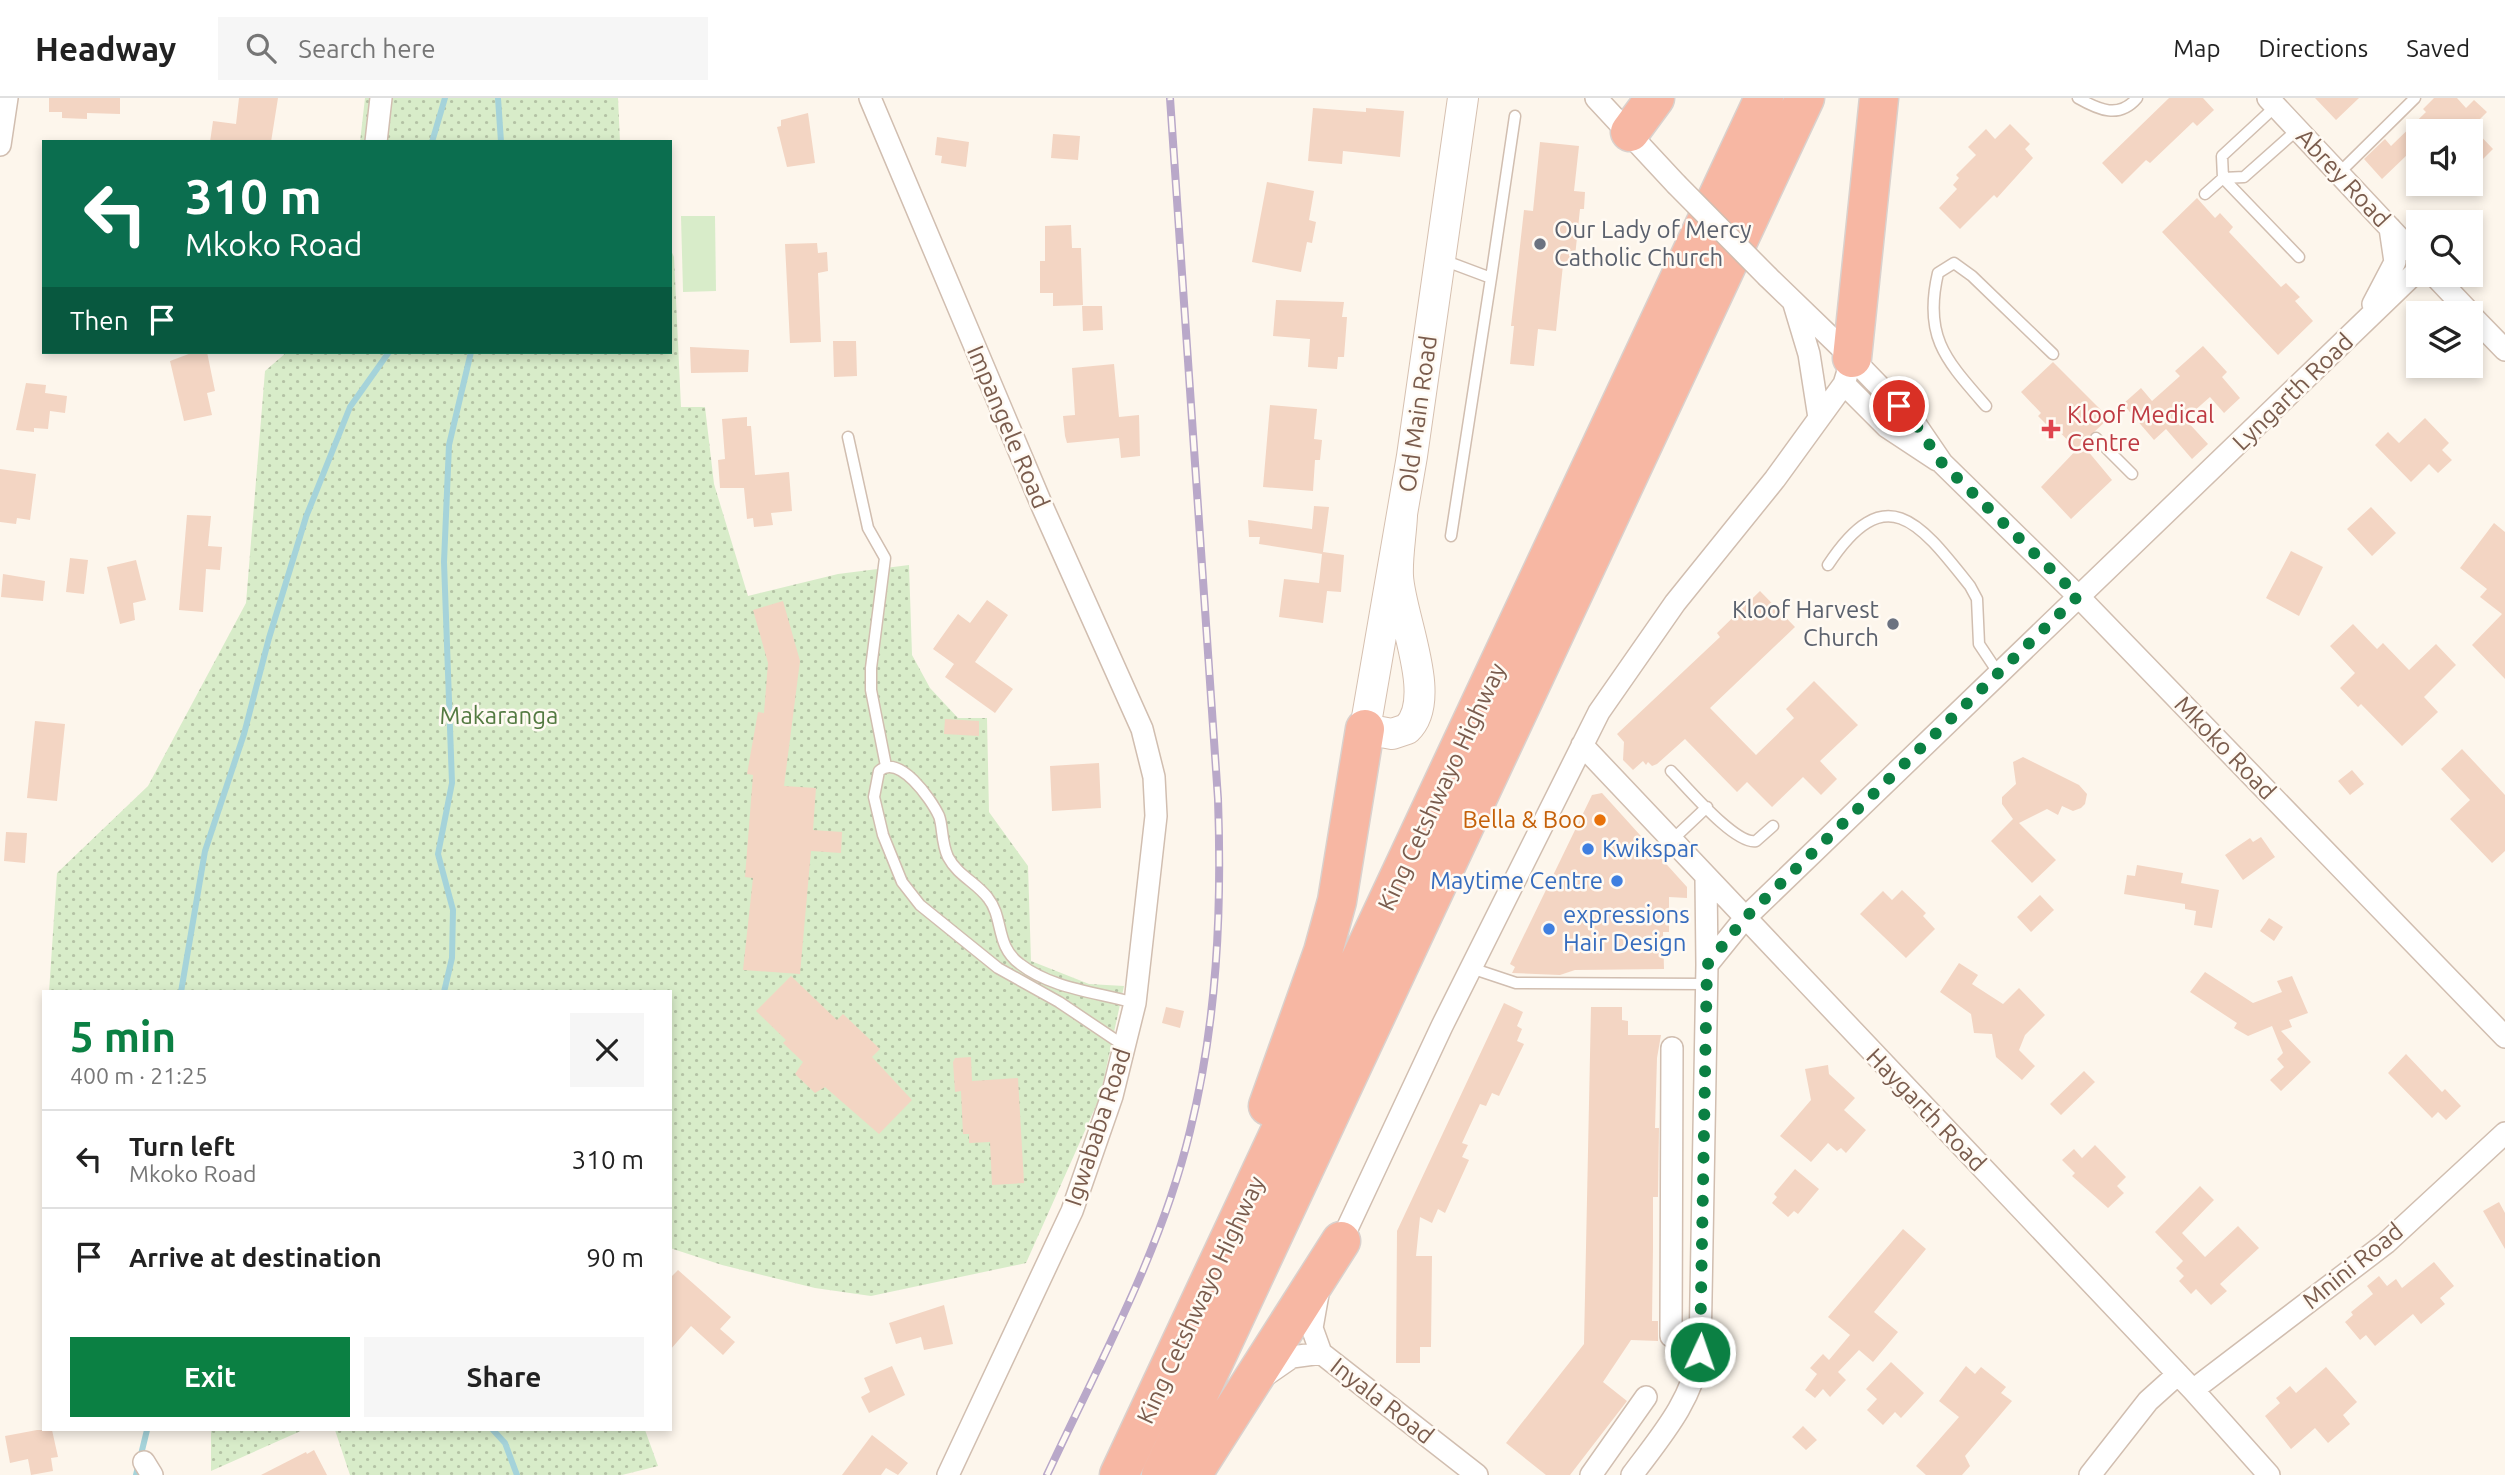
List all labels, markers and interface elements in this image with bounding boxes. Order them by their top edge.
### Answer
search box [218,17,708,80]
icon: search [242,29,280,67]
text: Headway [35,30,176,67]
text: Search here [298,34,436,63]
text: Map [2173,35,2220,62]
text: Directions [2258,35,2368,62]
text: Saved [2406,35,2470,62]
map controls [2406,119,2483,378]
button: sound [2406,119,2483,196]
street label: Abrey Road [2291,123,2396,232]
icon: left [70,168,161,259]
text: 310 m [185,168,322,223]
button: search [2406,210,2483,287]
place label: Our Lady of Mercy Catholic Church [1554,216,1752,271]
text: Mkoko Road [185,226,362,262]
marker: Our Lady of Mercy Catholic Church [1532,236,1548,252]
icon: arrive [143,301,181,339]
button: layers [2406,301,2483,378]
text: Then [70,306,129,335]
street label: Lyngarth Road [2227,328,2358,456]
street label: Old Main Road [1393,334,1442,494]
street label: Impangele Road [962,341,1055,512]
pin [1869,376,1929,436]
icon: arrive [1880,387,1918,425]
place label: Kloof Medical Centre [2067,401,2214,456]
marker: Kloof Medical Centre [2041,419,2061,439]
place label: Kloof Harvest Church [1732,596,1880,651]
marker: Kloof Harvest Church [1885,616,1901,632]
street label: King Cetshwayo Highway [1372,658,1511,915]
street label: Mkoko Road [2169,690,2281,805]
park label: Makaranga [440,702,558,729]
place label: Bella & Boo [1463,806,1586,833]
marker: Bella & Boo [1592,812,1608,828]
place label: Kwikspar [1602,835,1698,862]
marker: Kwikspar [1580,841,1596,857]
place label: Maytime Centre [1430,867,1603,894]
marker: Maytime Centre [1609,873,1625,889]
place label: expressions Hair Design [1563,901,1690,956]
marker: expressions Hair Design [1541,921,1557,937]
text: 5 min [70,1013,176,1060]
button: close [570,1013,644,1087]
street label: Haygarth Road [1861,1043,1992,1176]
street label: Igwababa Road [1059,1044,1136,1209]
text: 400 m · 21:25 [70,1063,208,1088]
text: Turn left [129,1132,235,1161]
icon: left [70,1140,108,1178]
text: 310 m [572,1145,644,1174]
text: Mkoko Road [129,1161,257,1186]
street label: King Cetshwayo Highway [1131,1171,1270,1428]
street label: Mnini Road [2297,1217,2408,1314]
icon: arrive [70,1238,108,1276]
text: Arrive at destination [129,1243,382,1272]
text: 90 m [586,1243,644,1272]
position arrow [1663,1315,1737,1389]
button: Exit [70,1337,350,1417]
button: Share [364,1337,644,1417]
street label: Inyala Road [1326,1352,1439,1449]

